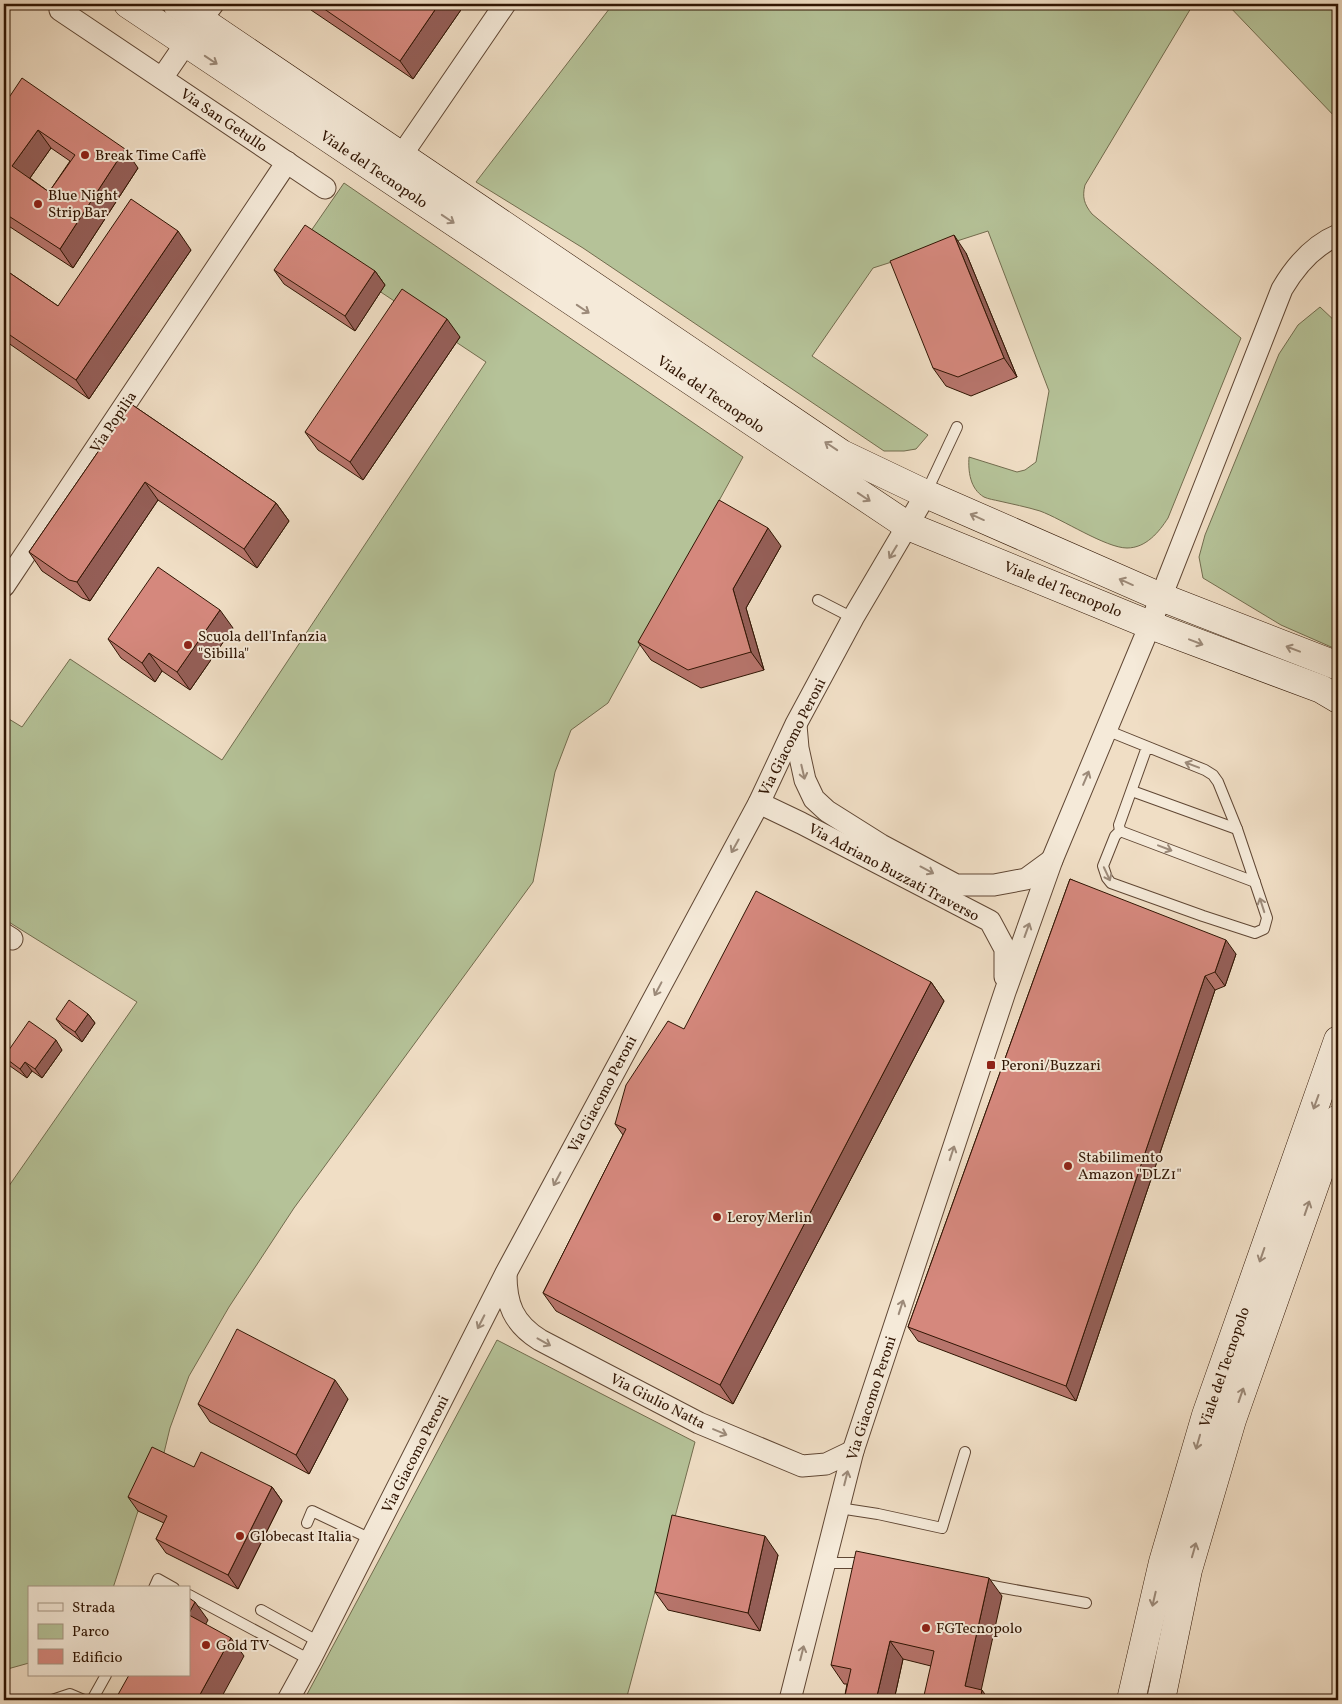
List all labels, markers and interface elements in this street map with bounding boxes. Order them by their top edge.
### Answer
one-way arrow [204,55,218,65]
street label: Via San Getullo [175,84,271,158]
street label: Viale del Tecnopolo [315,126,431,214]
place label: Break Time Caffè [95,146,206,167]
marker: Break Time Caffè [79,149,91,161]
place label: Blue Night Strip Bar [48,186,118,224]
marker: Blue Night Strip Bar [32,198,44,210]
one-way arrow [441,214,455,224]
one-way arrow [576,304,590,314]
street label: Viale del Tecnopolo [652,351,768,439]
street label: Via Popilia [86,388,143,458]
one-way arrow [824,441,838,451]
one-way arrow [857,492,871,502]
one-way arrow [970,511,985,521]
one-way arrow [887,544,897,558]
street label: Viale del Tecnopolo [1000,557,1125,624]
one-way arrow [1119,576,1134,586]
place label: Scuola dell'Infanzia "Sibilla" [198,627,327,665]
one-way arrow [1187,638,1203,647]
marker: Scuola dell'Infanzia "Sibilla" [182,639,194,651]
one-way arrow [1285,644,1301,653]
street label: Via Giacomo Peroni [755,675,832,800]
one-way arrow [1185,759,1200,769]
one-way arrow [799,764,808,780]
one-way arrow [1081,771,1091,786]
street label: Via Adriano Buzzati Traverso [804,819,983,927]
one-way arrow [730,838,740,853]
one-way arrow [1157,844,1172,854]
one-way arrow [919,866,934,875]
one-way arrow [1102,867,1112,882]
one-way arrow [1257,897,1267,913]
one-way arrow [1023,923,1032,938]
one-way arrow [653,981,662,996]
street label: Via Giacomo Peroni [564,1033,643,1157]
place label: Peroni/Buzzari [1001,1056,1101,1077]
marker: Peroni/Buzzari [985,1059,997,1071]
one-way arrow [1311,1094,1320,1109]
one-way arrow [947,1145,957,1161]
place label: Stabilimento Amazon "DLZ1" [1078,1148,1182,1186]
marker: Stabilimento Amazon "DLZ1" [1062,1160,1074,1172]
one-way arrow [552,1171,562,1186]
one-way arrow [1303,1201,1312,1217]
place label: Leroy Merlin [727,1208,812,1229]
marker: Leroy Merlin [711,1211,723,1223]
one-way arrow [1257,1247,1266,1263]
one-way arrow [896,1299,906,1315]
street label: Viale del Tecnopolo [1195,1304,1256,1431]
one-way arrow [476,1315,486,1330]
street label: Via Giacomo Peroni [842,1334,902,1463]
one-way arrow [536,1338,551,1347]
street label: Via Giulio Natta [606,1369,709,1435]
one-way arrow [1237,1387,1246,1403]
street label: Via Giacomo Peroni [378,1392,455,1517]
one-way arrow [712,1427,727,1437]
one-way arrow [1193,1434,1203,1450]
one-way arrow [842,1471,851,1487]
place label: Globecast Italia [250,1527,352,1548]
marker: Globecast Italia [234,1530,246,1542]
one-way arrow [1190,1543,1200,1559]
legend [28,1586,190,1676]
one-way arrow [1149,1590,1159,1606]
text: Strada [72,1598,115,1619]
place label: FGTecnopolo [936,1619,1022,1640]
text: Parco [72,1622,109,1643]
marker: FGTecnopolo [920,1622,932,1634]
place label: Gold TV [216,1636,269,1657]
marker: Gold TV [200,1639,212,1651]
one-way arrow [798,1645,807,1661]
text: Edificio [72,1648,123,1669]

